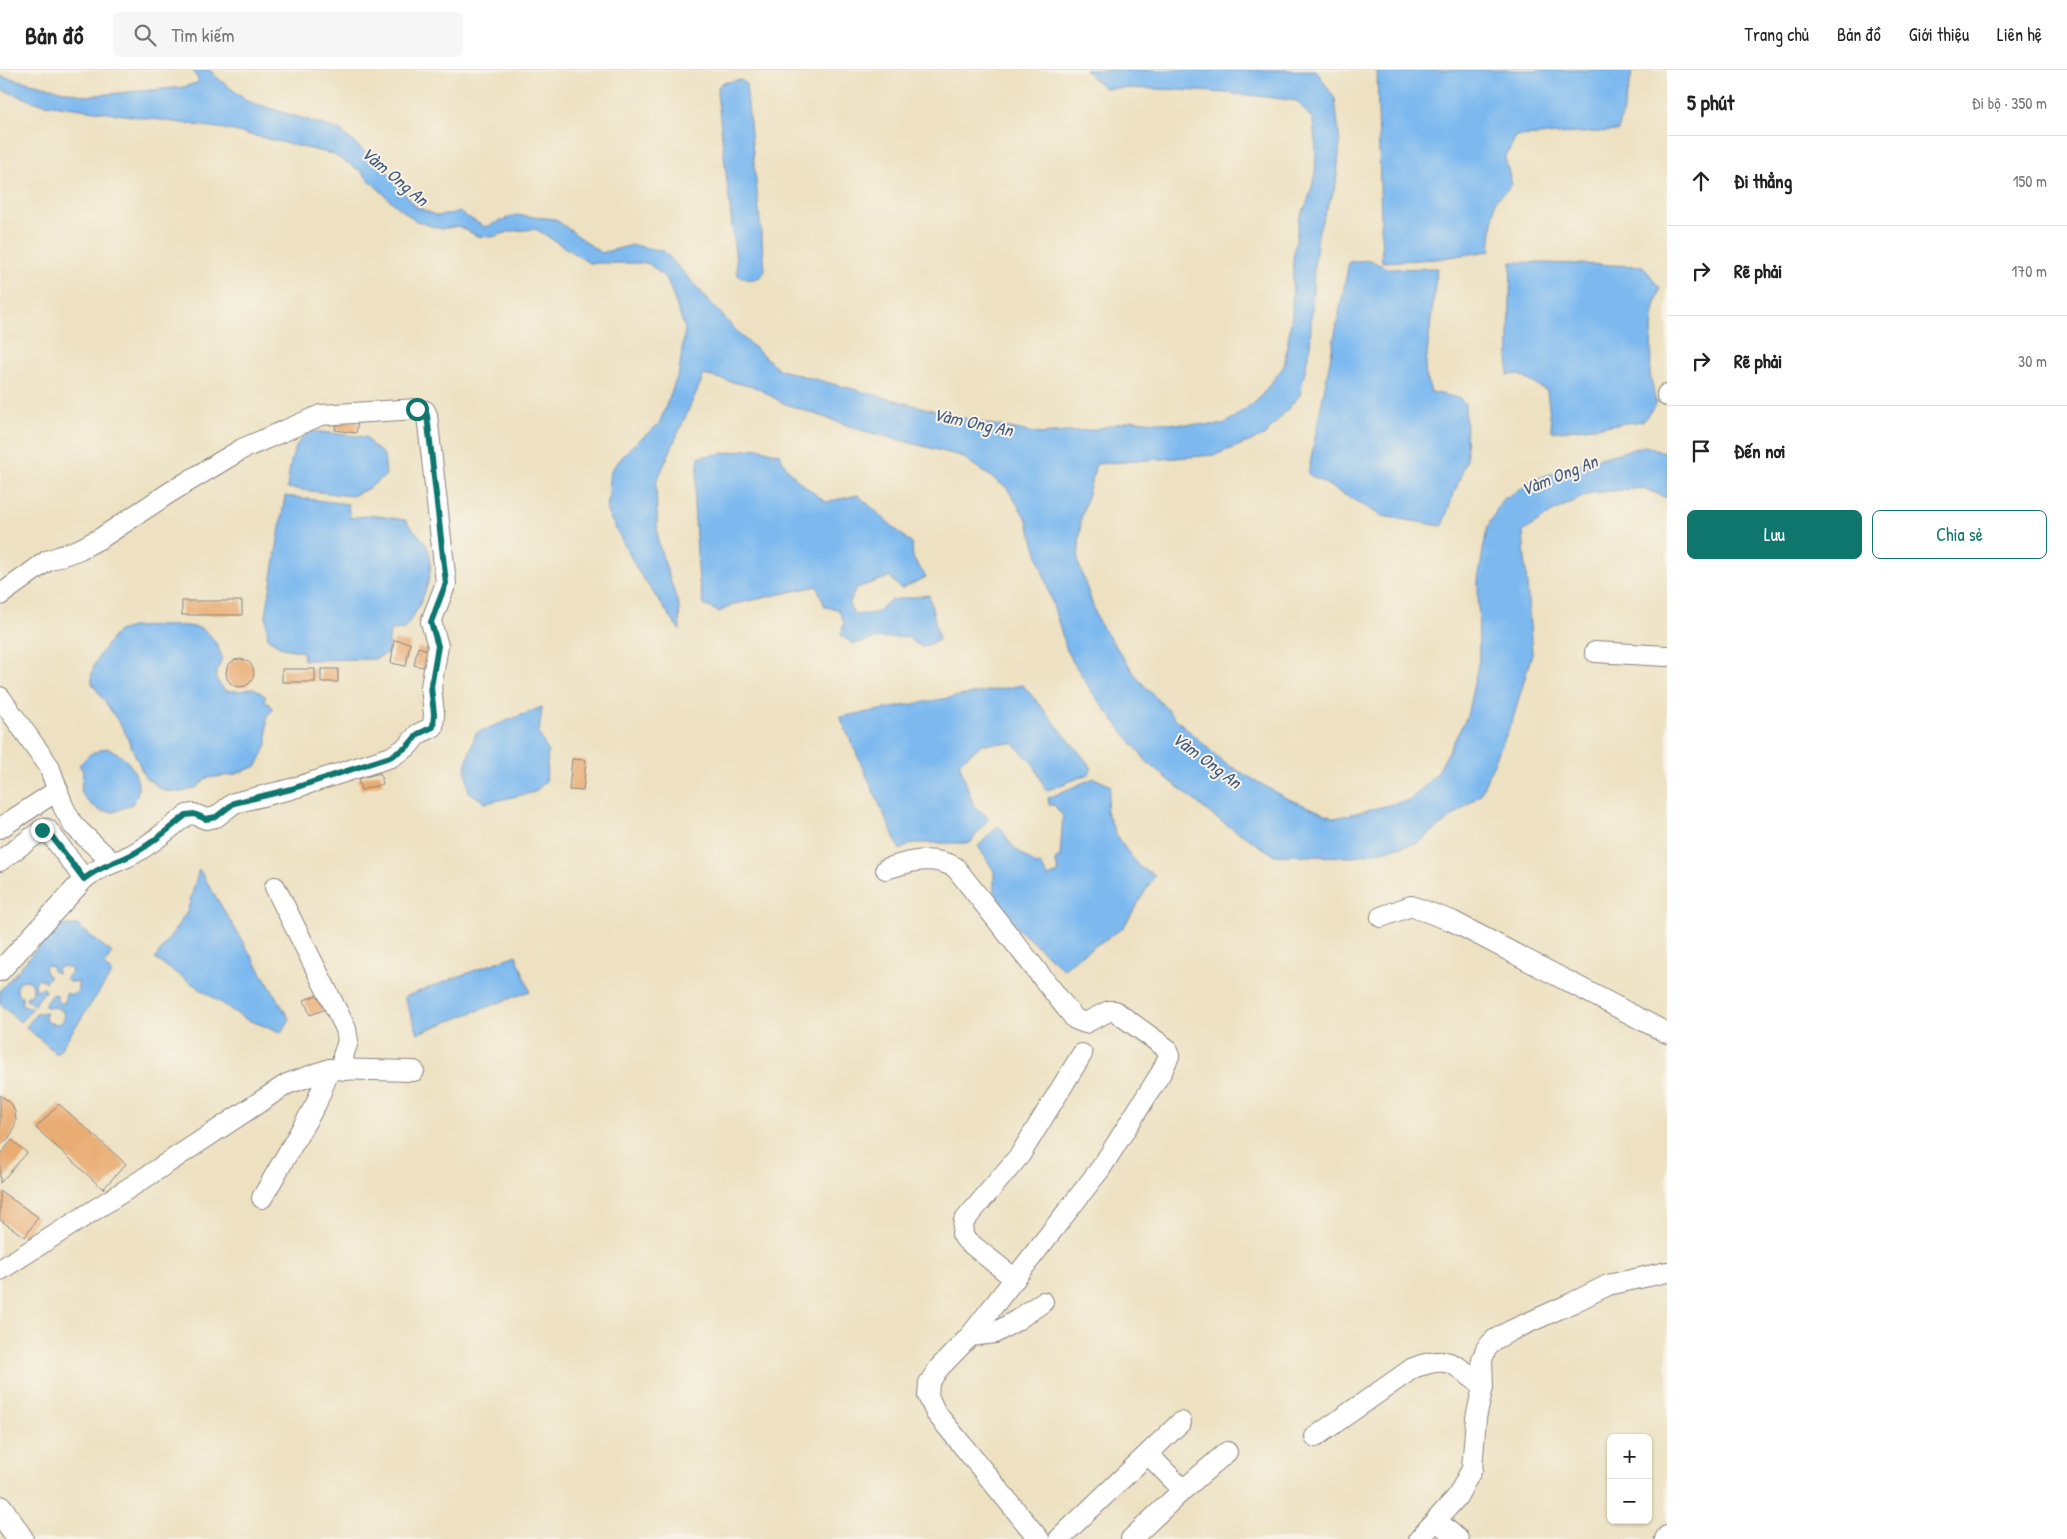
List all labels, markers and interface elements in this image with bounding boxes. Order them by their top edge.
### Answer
search box [113,12,463,57]
text: Bản đồ [25,19,83,51]
icon: search [131,21,159,49]
text: Tìm kiếm [171,22,234,48]
text: Trang chủ [1745,22,1809,47]
text: Bản đồ [1837,22,1881,47]
text: Giới thiệu [1909,22,1969,47]
text: Liên hệ [1997,22,2042,47]
text: 5 phút [1687,88,1734,117]
text: Đi bộ · 350 m [1972,92,2047,114]
water label: Vàm Ong An [356,140,435,213]
icon: ahead [1687,167,1715,195]
text: Đi thẳng [1734,168,1792,194]
text: 150 m [2013,170,2047,192]
icon: right [1687,257,1715,285]
text: Rẽ phải [1734,258,1782,284]
text: 170 m [2012,260,2047,282]
icon: right [1687,347,1715,375]
text: Rẽ phải [1734,348,1782,374]
text: 30 m [2018,350,2047,372]
route start [406,398,429,421]
water label: Vàm Ong An [931,401,1017,443]
icon: arrive [1687,437,1715,465]
text: Đến nơi [1734,438,1785,464]
water label: Vàm Ong An [1517,448,1603,502]
button: Lưu [1687,510,1862,559]
button: Chia sẻ [1872,510,2047,559]
water label: Vàm Ong An [1167,726,1248,795]
route end [31,819,54,842]
map controls [1607,1434,1652,1524]
button: + [1607,1434,1652,1479]
button: − [1607,1479,1652,1524]

